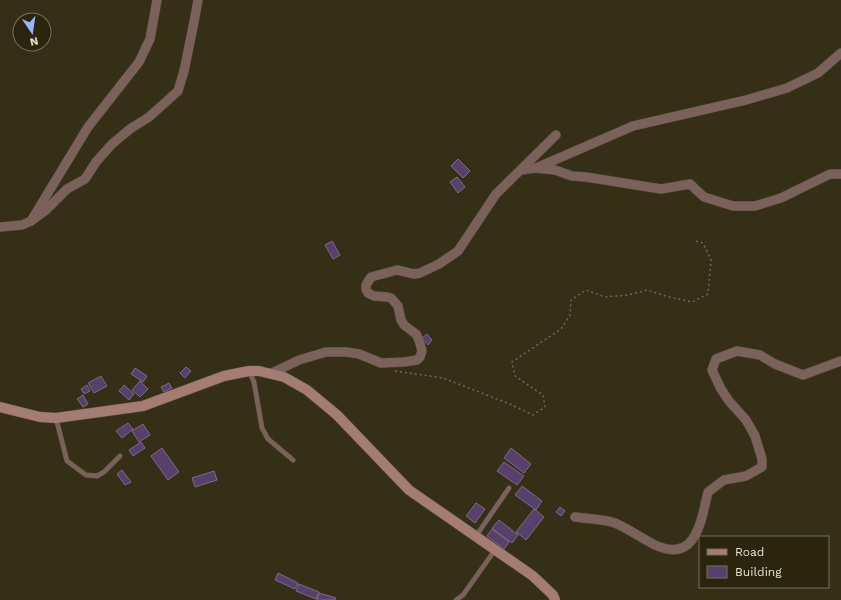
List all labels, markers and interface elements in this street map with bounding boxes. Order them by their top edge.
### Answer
north arrow [12,12,52,52]
text: N [29,34,40,49]
legend [699,536,829,588]
text: Road [735,545,764,559]
text: Building [735,565,782,579]

